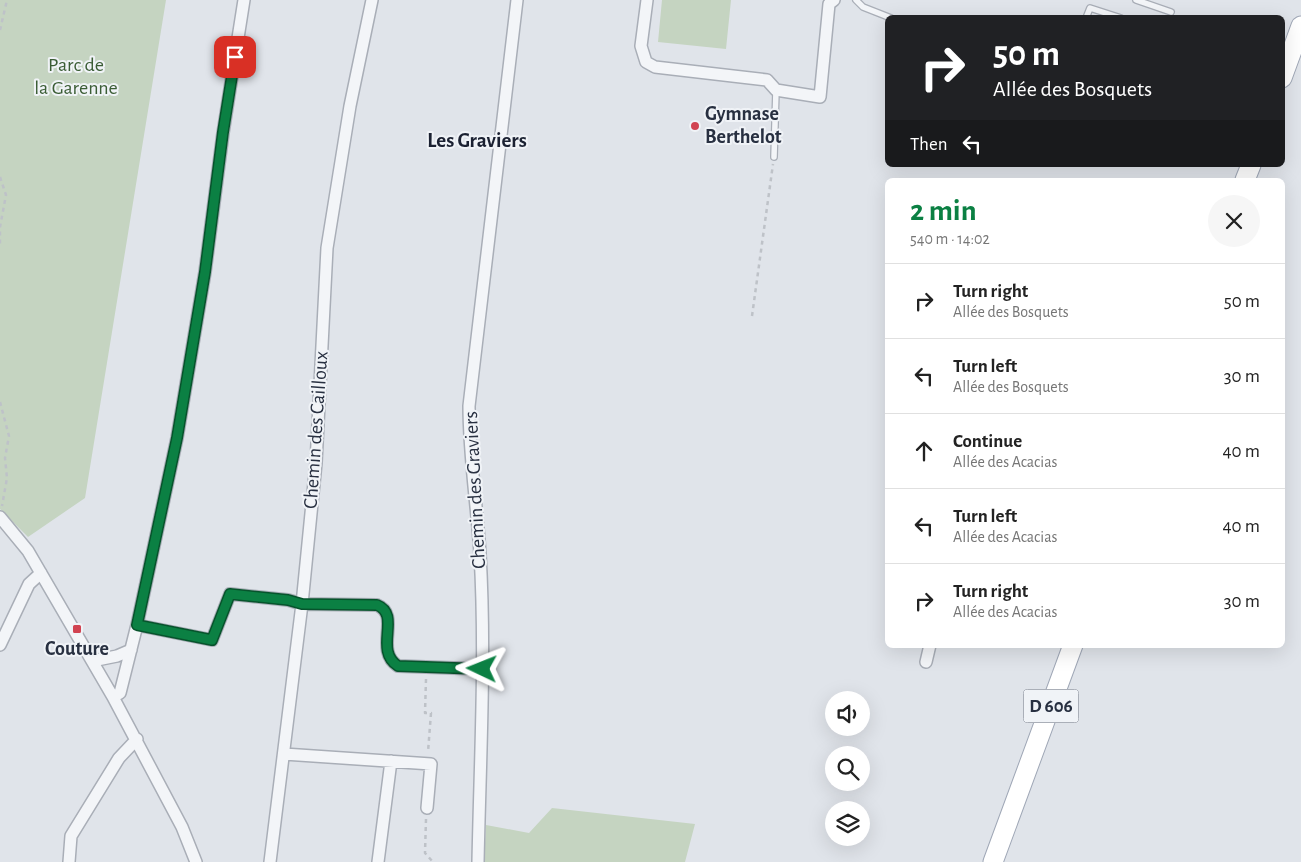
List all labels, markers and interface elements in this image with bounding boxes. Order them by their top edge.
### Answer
icon: right [910,35,975,100]
pin [214,36,256,78]
text: 50 m [993,37,1060,72]
icon: arrive [221,43,249,71]
park label: Parc de la Garenne [34,55,118,98]
text: Allée des Bosquets [993,78,1152,100]
place label: Gymnase Berthelot [705,104,782,147]
marker: Gymnase Berthelot [689,120,701,132]
district label: Les Graviers [427,130,527,151]
icon: left [958,130,986,158]
text: Then [910,135,948,154]
button: close [1208,195,1260,247]
text: 2 min [910,196,977,226]
text: 540 m · 14:02 [910,231,990,247]
text: Turn right [953,282,1028,301]
icon: right [910,287,938,315]
text: 50 m [1224,292,1260,311]
text: Allée des Bosquets [953,304,1069,320]
street label: Chemin des Cailloux [301,350,332,509]
text: Turn left [953,357,1017,376]
icon: left [910,362,938,390]
text: 30 m [1224,367,1260,386]
text: Allée des Bosquets [953,379,1069,395]
street label: Chemin des Graviers [461,411,489,569]
text: Continue [953,432,1022,451]
icon: ahead [910,437,938,465]
text: 40 m [1222,442,1260,461]
text: Allée des Acacias [953,454,1057,470]
text: Turn left [953,507,1017,526]
icon: left [910,512,938,540]
text: 40 m [1222,517,1260,536]
text: Allée des Acacias [953,529,1057,545]
text: Turn right [953,582,1028,601]
icon: right [910,587,938,615]
text: 30 m [1224,592,1260,611]
text: Allée des Acacias [953,604,1057,620]
marker: Couture [71,623,83,635]
place label: Couture [45,639,109,659]
position arrow [455,642,507,694]
road number: D 606 [1024,689,1078,722]
map controls [825,691,870,846]
button: sound [825,691,870,736]
button: search [825,746,870,791]
button: layers [825,801,870,846]

